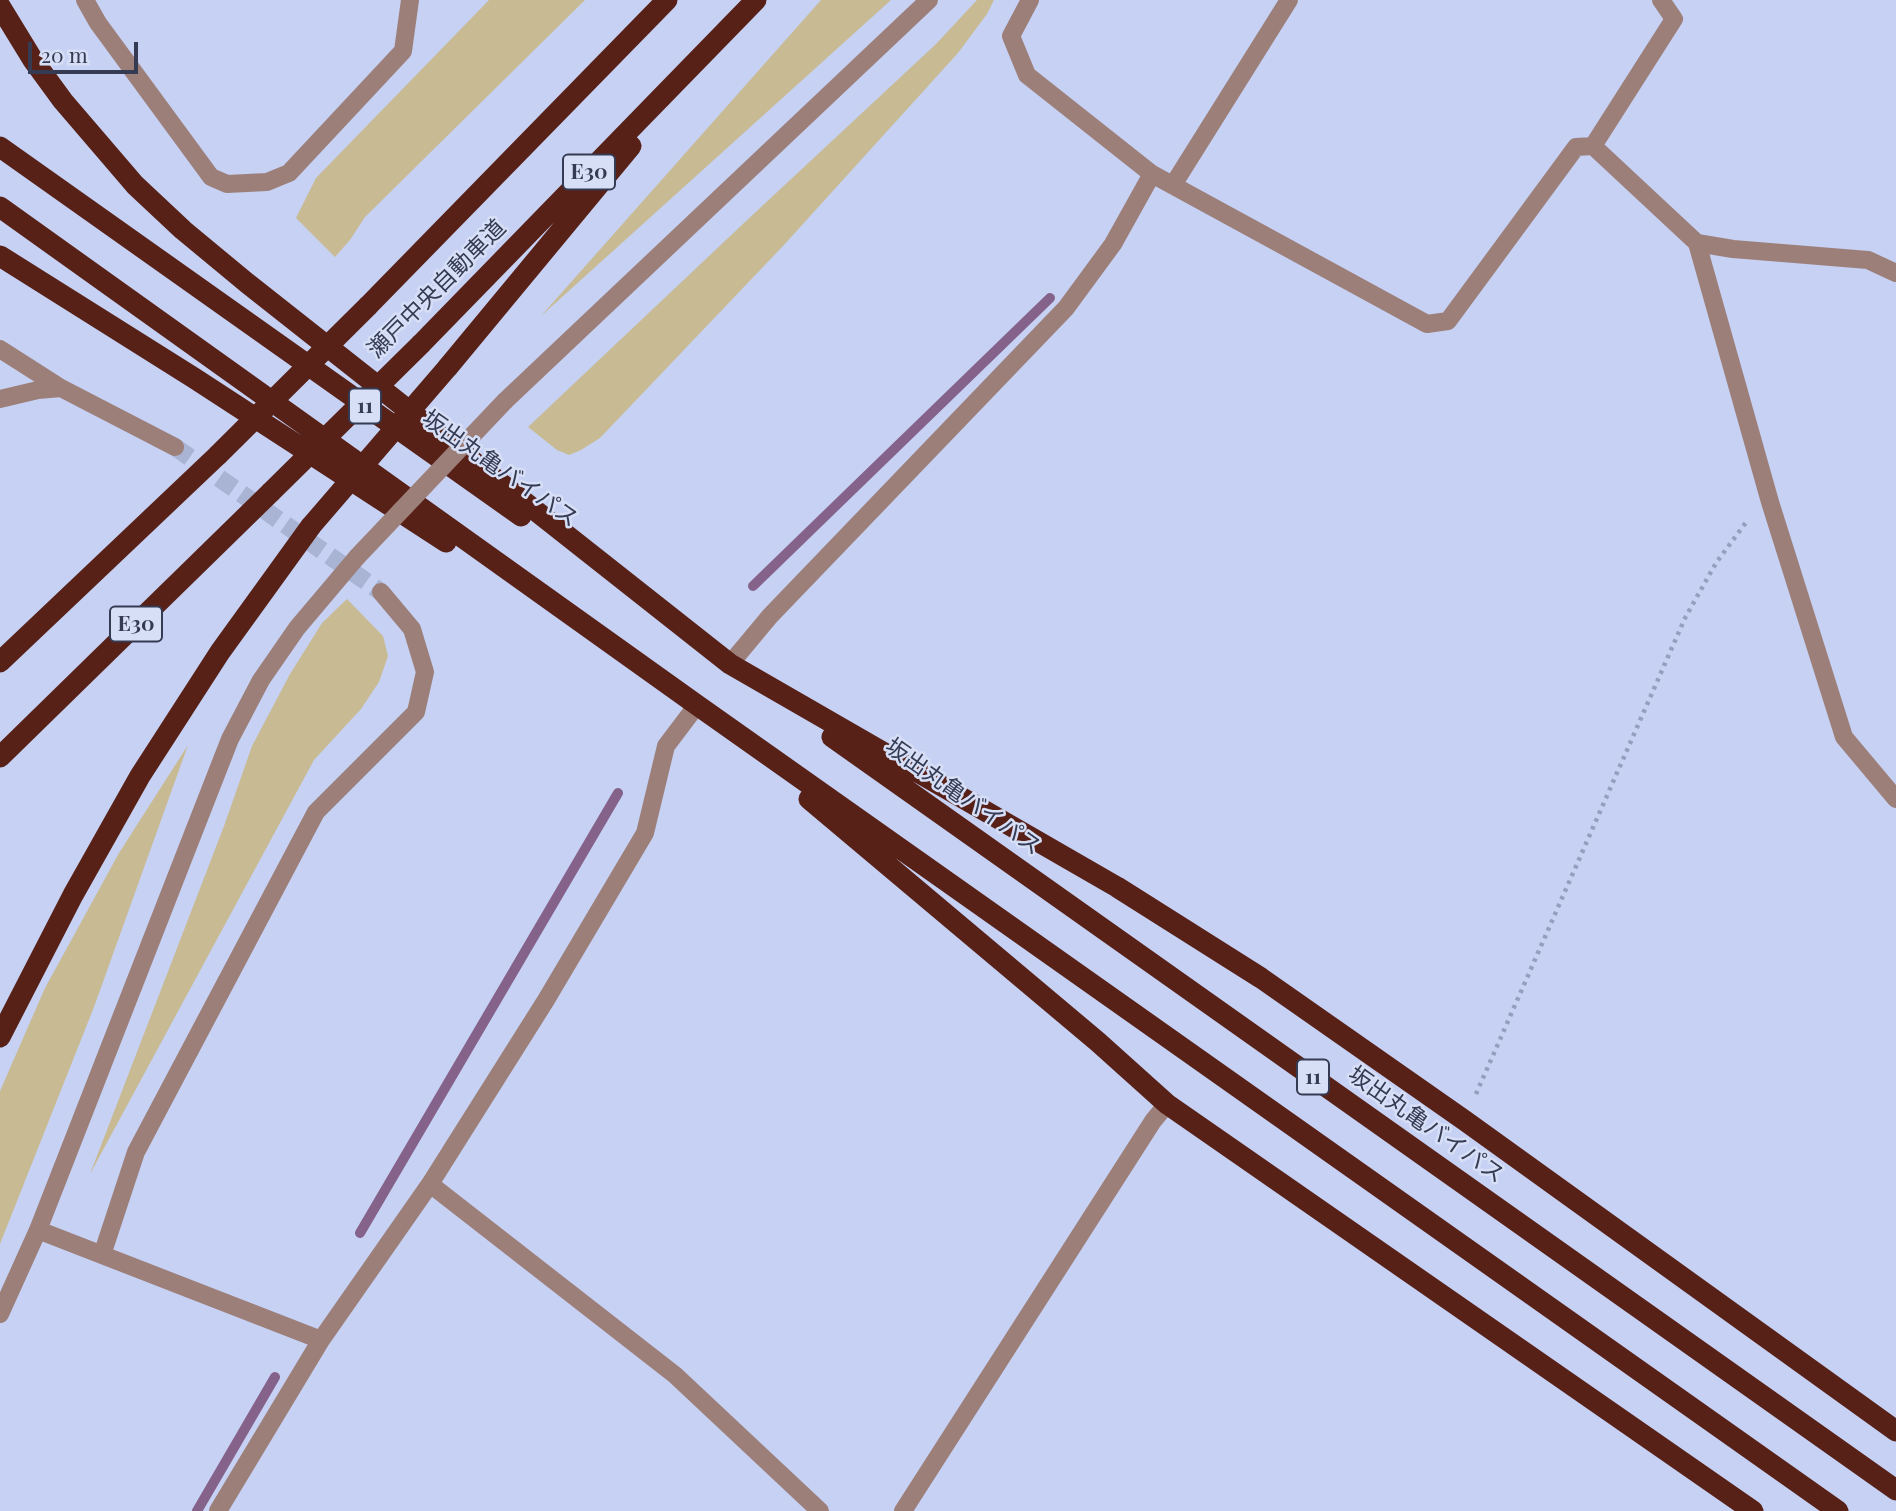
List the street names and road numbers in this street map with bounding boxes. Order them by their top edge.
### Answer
road number: E30 [563,154,615,190]
street label: 瀬戸中央自動車道 [362,214,512,364]
road number: 11 [349,388,381,424]
street label: 坂出丸亀バイパス [417,405,583,533]
road number: E30 [110,606,162,642]
street label: 坂出丸亀バイパス [880,733,1046,861]
road number: 11 [1297,1060,1329,1094]
street label: 坂出丸亀バイパス [1343,1061,1509,1189]

